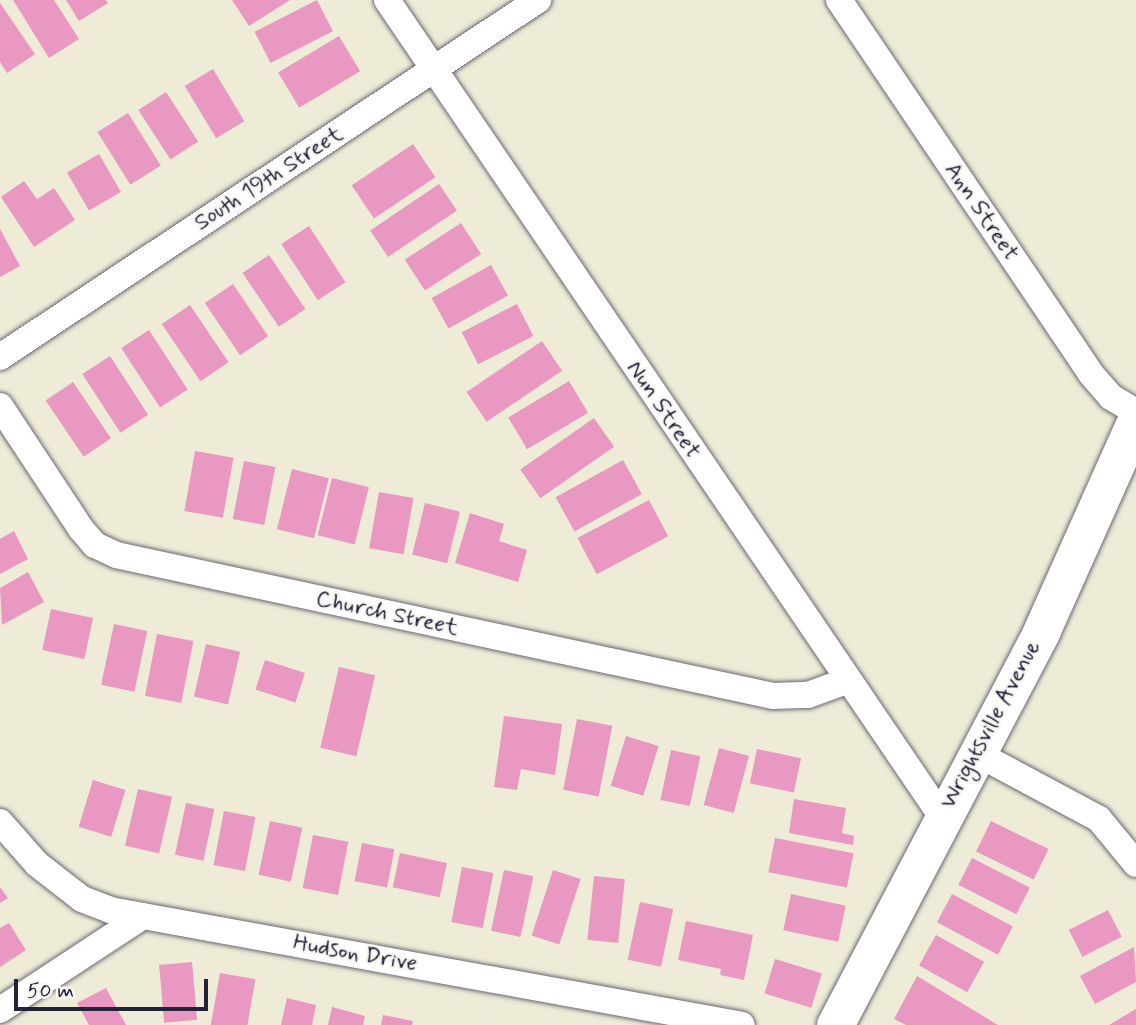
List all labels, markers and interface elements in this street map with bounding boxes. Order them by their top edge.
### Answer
street label: South 19th Street [190,121,348,237]
street label: Ann Street [938,158,1024,266]
street label: Nun Street [620,356,706,464]
street label: Church Street [313,585,461,643]
street label: Wrightsville Avenue [934,634,1048,816]
street label: Hudson Drive [292,930,418,978]
scale bar [18,965,212,1009]
text: 50 m [27,977,74,1005]

